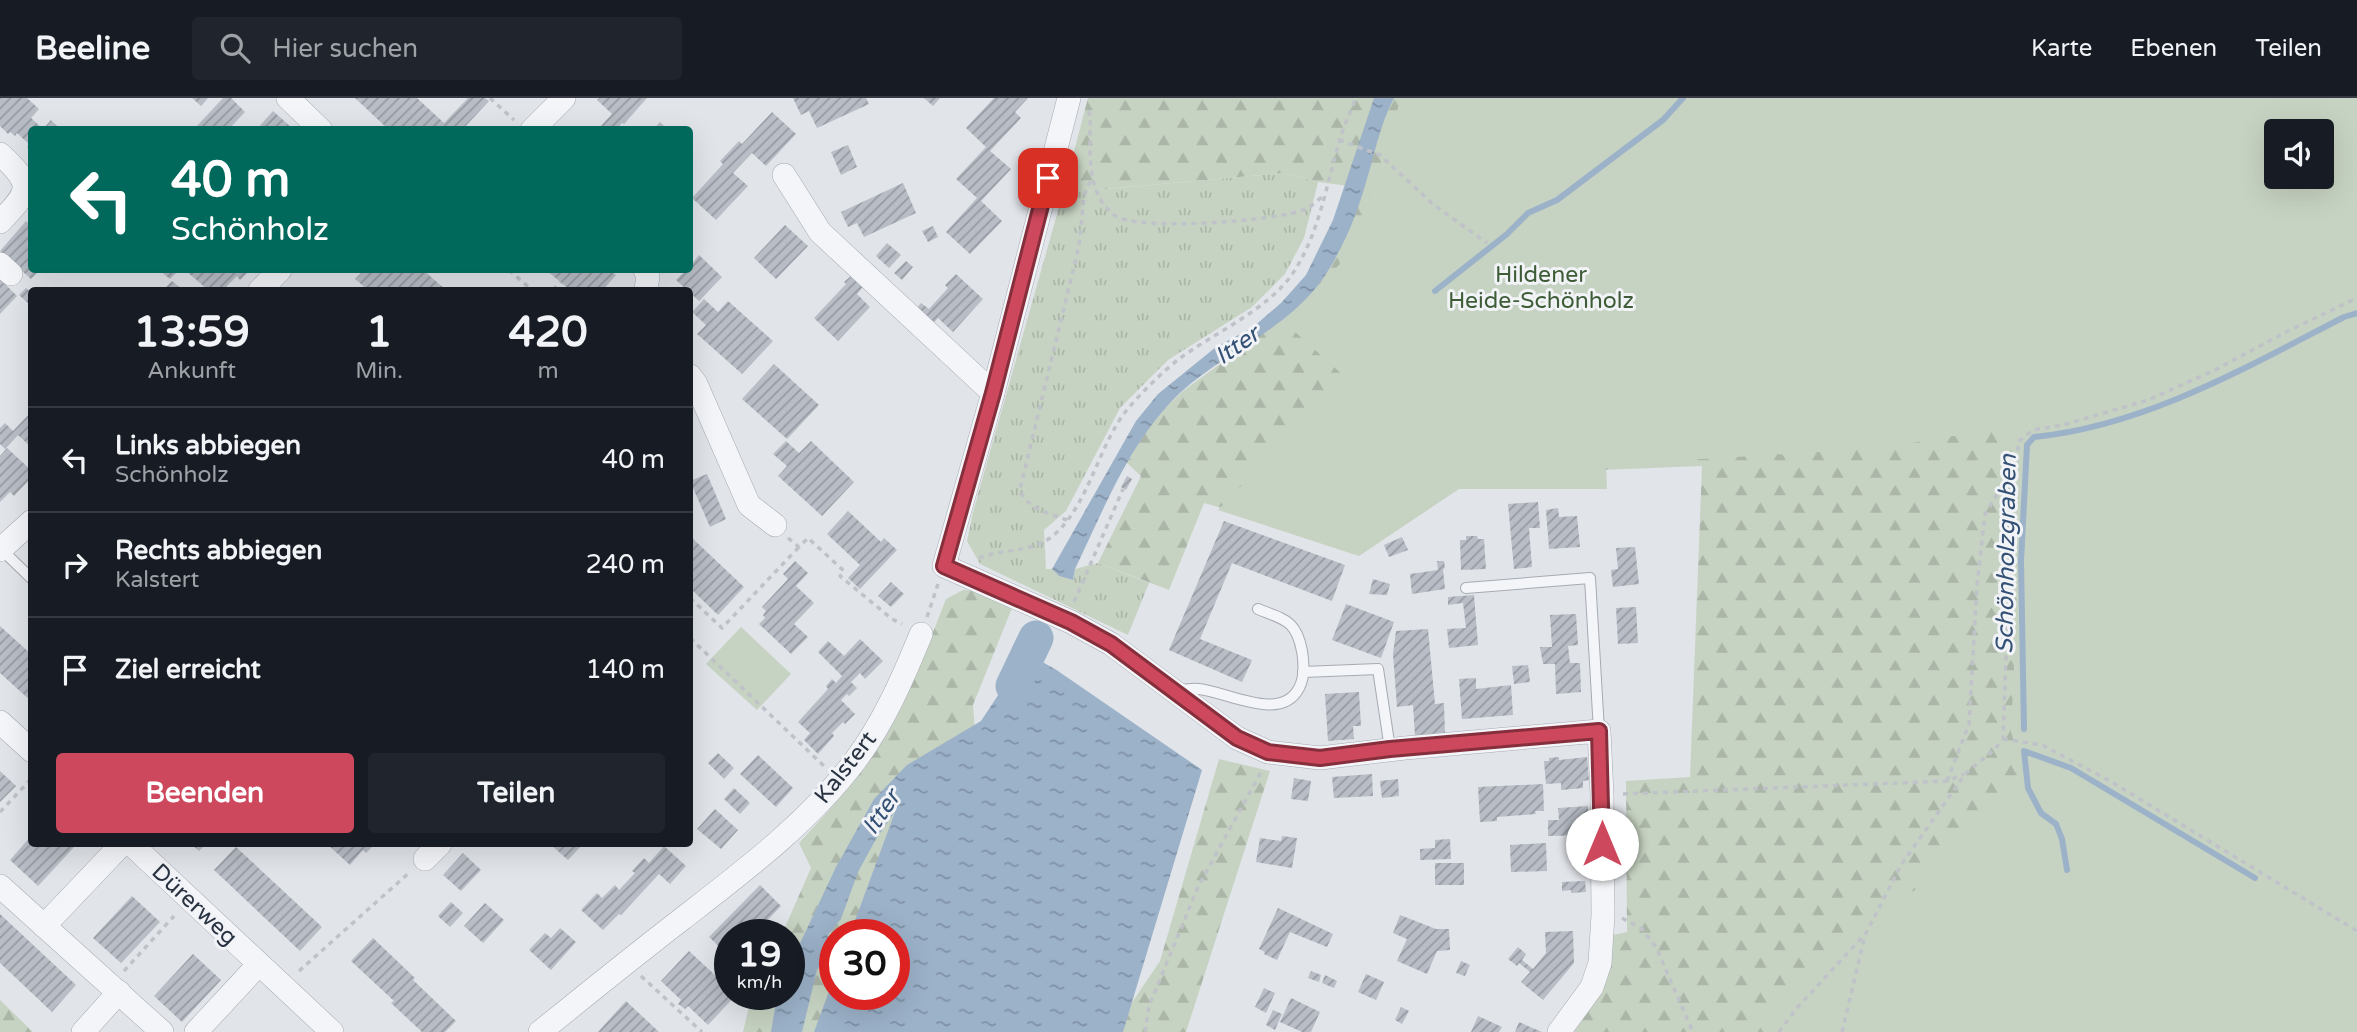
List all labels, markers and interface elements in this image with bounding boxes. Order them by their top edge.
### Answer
search box [192,17,682,80]
text: Beeline [35,29,150,68]
icon: search [216,29,254,67]
text: Hier suchen [272,33,418,64]
text: Karte [2031,34,2092,63]
text: Ebenen [2130,34,2217,63]
text: Teilen [2255,34,2322,63]
map controls [2264,119,2334,189]
button: sound [2264,119,2334,189]
pin [1018,148,1078,208]
text: 40 m [171,151,290,210]
icon: left [56,154,147,245]
icon: arrive [1029,159,1067,197]
text: Schönholz [171,211,329,249]
park label: Hildener Heide-Schönholz [1448,261,1634,315]
text: 13:59 [133,307,250,358]
text: 1 [366,307,392,358]
text: 420 [508,307,588,358]
water label: Itter [1210,318,1267,371]
text: Ankunft [147,357,236,385]
text: Min. [355,357,403,385]
text: m [537,357,559,385]
text: Links abbiegen [115,430,301,461]
icon: left [56,441,94,479]
text: 40 m [602,444,665,475]
water label: Schönholzgraben [1990,453,2023,654]
text: Schönholz [115,461,229,489]
text: Rechts abbiegen [115,535,322,566]
icon: right [56,546,94,584]
text: 240 m [585,549,665,580]
text: Kalstert [115,566,199,594]
icon: arrive [56,651,94,689]
text: Ziel erreicht [115,654,261,685]
text: 140 m [585,654,665,685]
street label: Kalstert [809,726,883,809]
button: Beenden [56,753,354,833]
button: Teilen [368,753,665,833]
water label: Itter [856,782,908,840]
position arrow [1565,807,1639,881]
street label: Dürerweg [146,858,243,951]
speed limit sign: 30 [819,919,910,1010]
text: 19 [738,934,781,976]
text: km/h [737,971,782,993]

